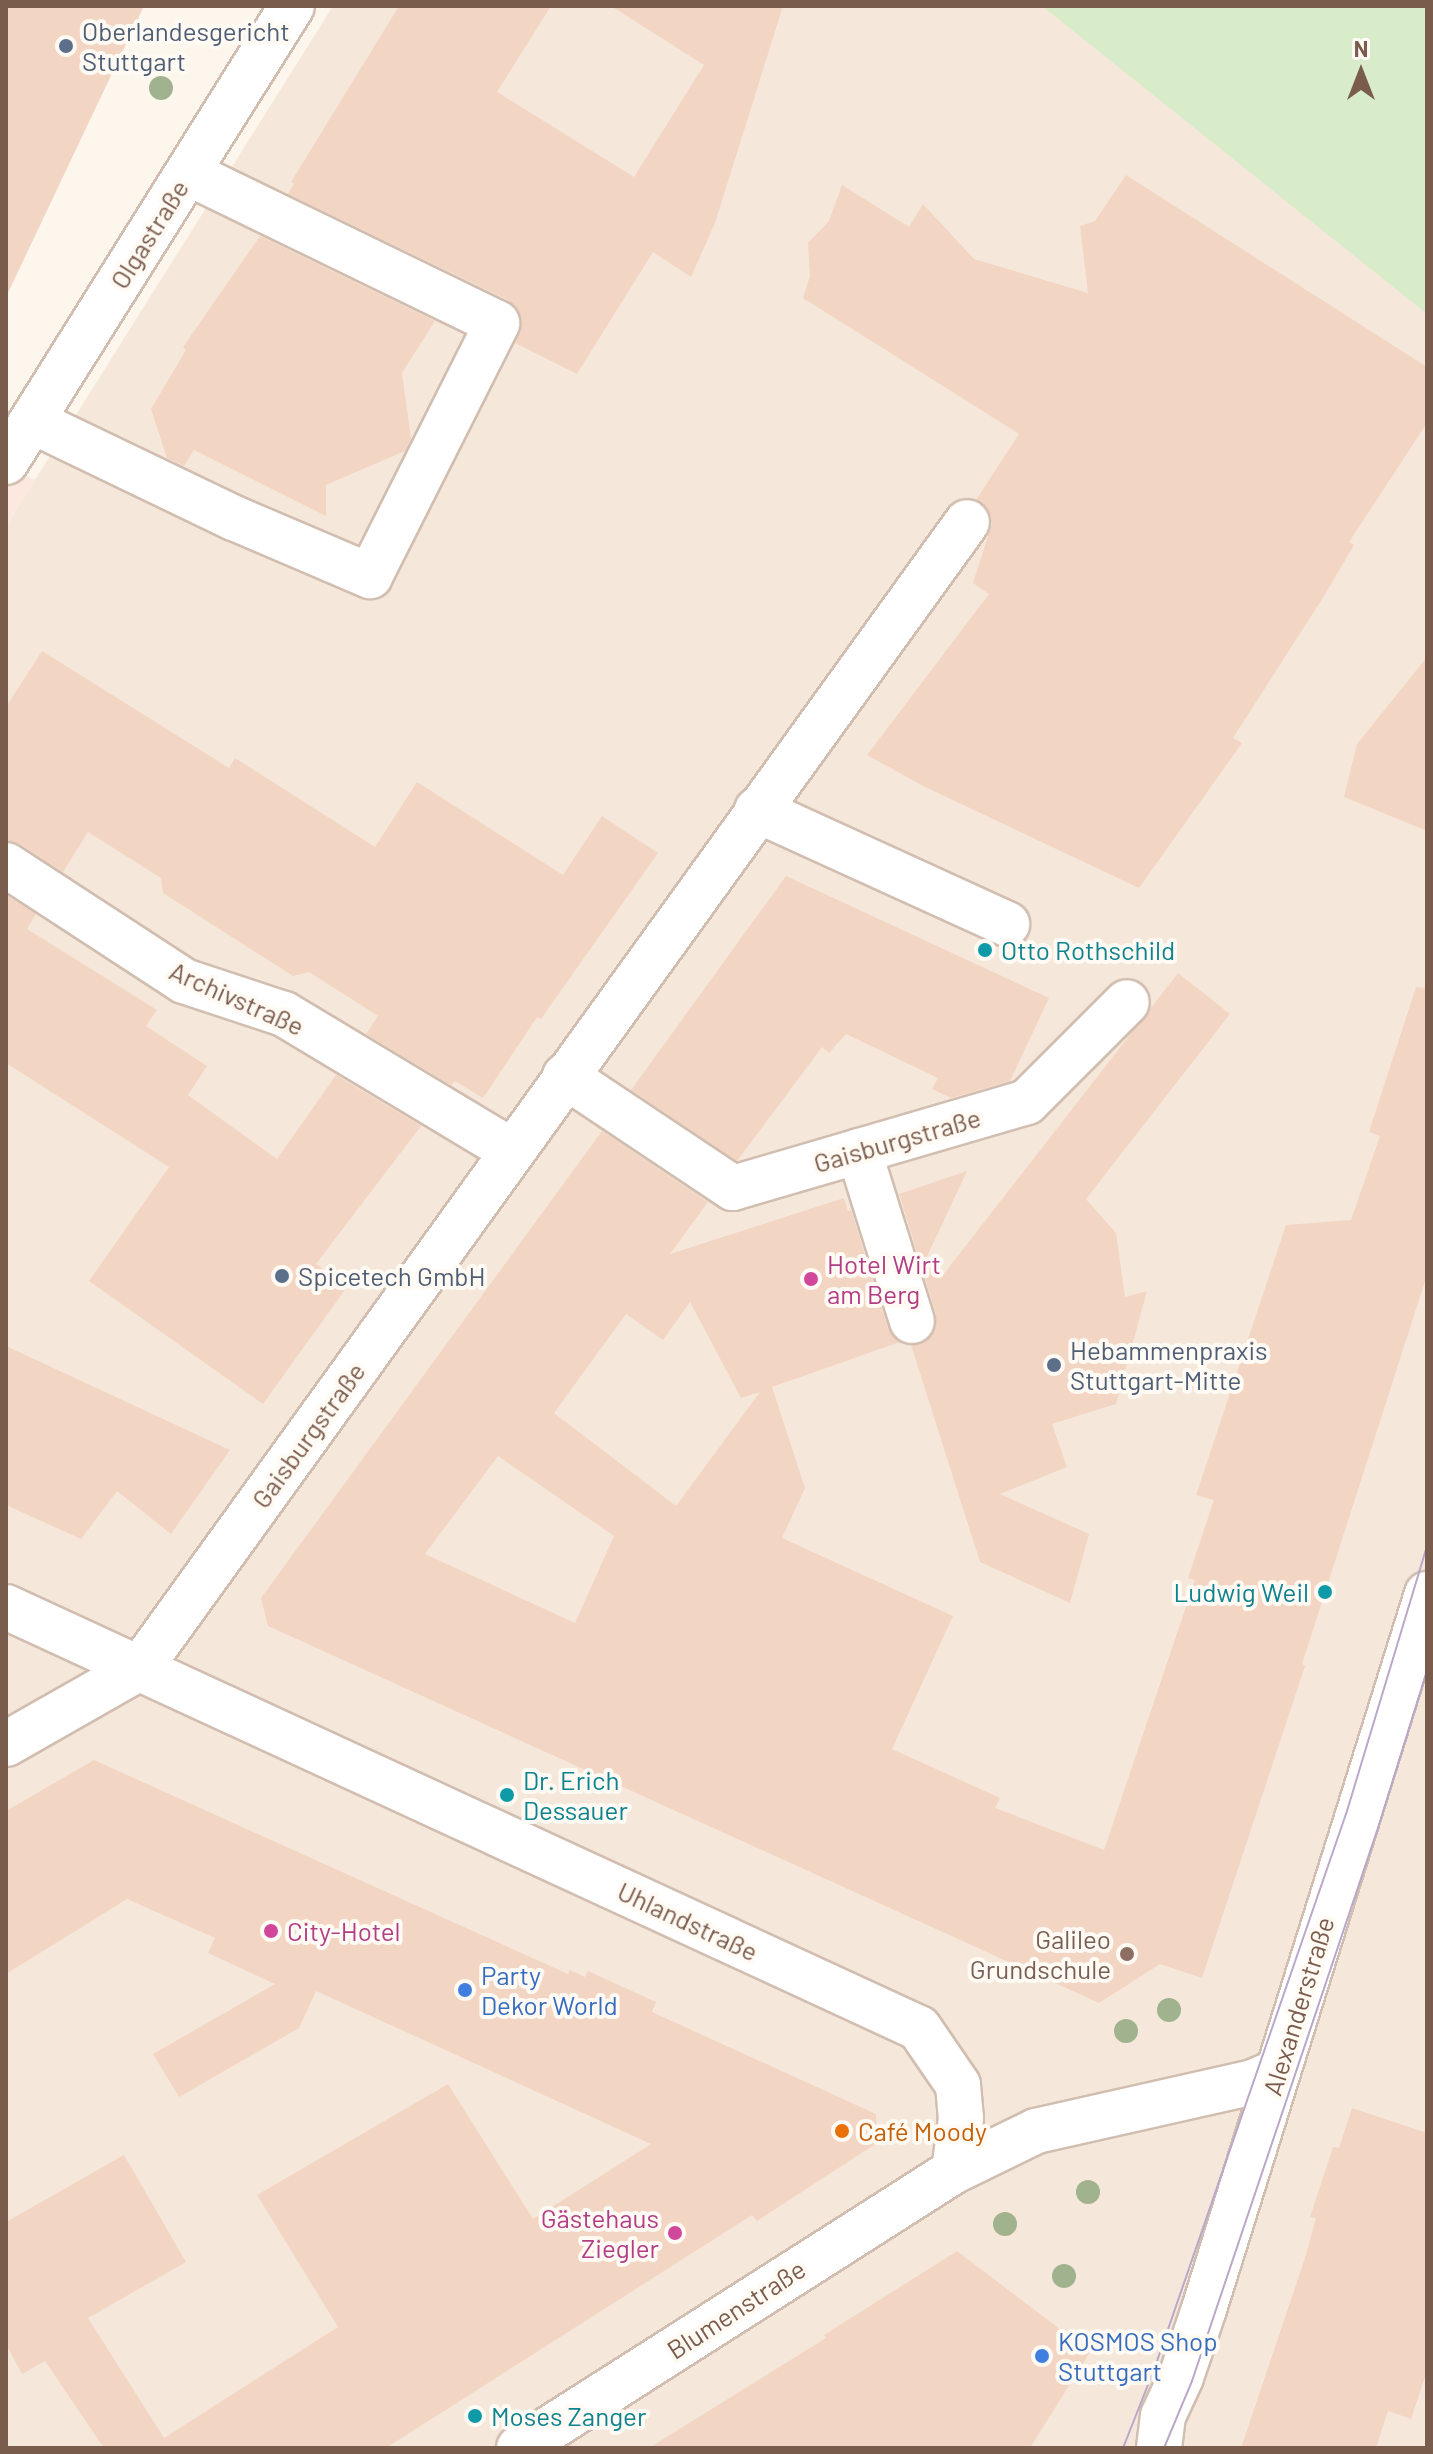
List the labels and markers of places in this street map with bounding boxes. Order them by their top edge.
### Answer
place label: Oberlandesgericht Stuttgart [82,15,290,76]
marker: Oberlandesgericht Stuttgart [57,37,75,55]
place label: Otto Rothschild [1001,934,1175,966]
marker: Otto Rothschild [976,941,994,959]
place label: Hotel Wirt am Berg [827,1248,941,1310]
place label: Spicetech GmbH [298,1260,486,1292]
marker: Spicetech GmbH [273,1267,291,1285]
marker: Hotel Wirt am Berg [802,1270,820,1288]
place label: Hebammenpraxis Stuttgart-Mitte [1070,1334,1268,1396]
marker: Hebammenpraxis Stuttgart-Mitte [1045,1356,1063,1374]
place label: Ludwig Weil [1174,1576,1309,1608]
marker: Ludwig Weil [1316,1583,1334,1601]
place label: Dr. Erich Dessauer [523,1764,628,1826]
marker: Dr. Erich Dessauer [498,1786,516,1804]
place label: City-Hotel [287,1915,401,1947]
marker: City-Hotel [262,1922,280,1940]
place label: Galileo Grundschule [970,1923,1111,1984]
marker: Galileo Grundschule [1118,1945,1136,1963]
place label: Party Dekor World [481,1959,618,2020]
marker: Party Dekor World [456,1981,474,1999]
place label: Café Moody [858,2115,987,2147]
marker: Café Moody [833,2122,851,2140]
place label: Gästehaus Ziegler [541,2202,659,2264]
marker: Gästehaus Ziegler [666,2224,684,2242]
place label: KOSMOS Shop Stuttgart [1058,2325,1218,2386]
marker: KOSMOS Shop Stuttgart [1033,2347,1051,2365]
place label: Moses Zanger [491,2400,646,2432]
marker: Moses Zanger [466,2407,484,2425]

